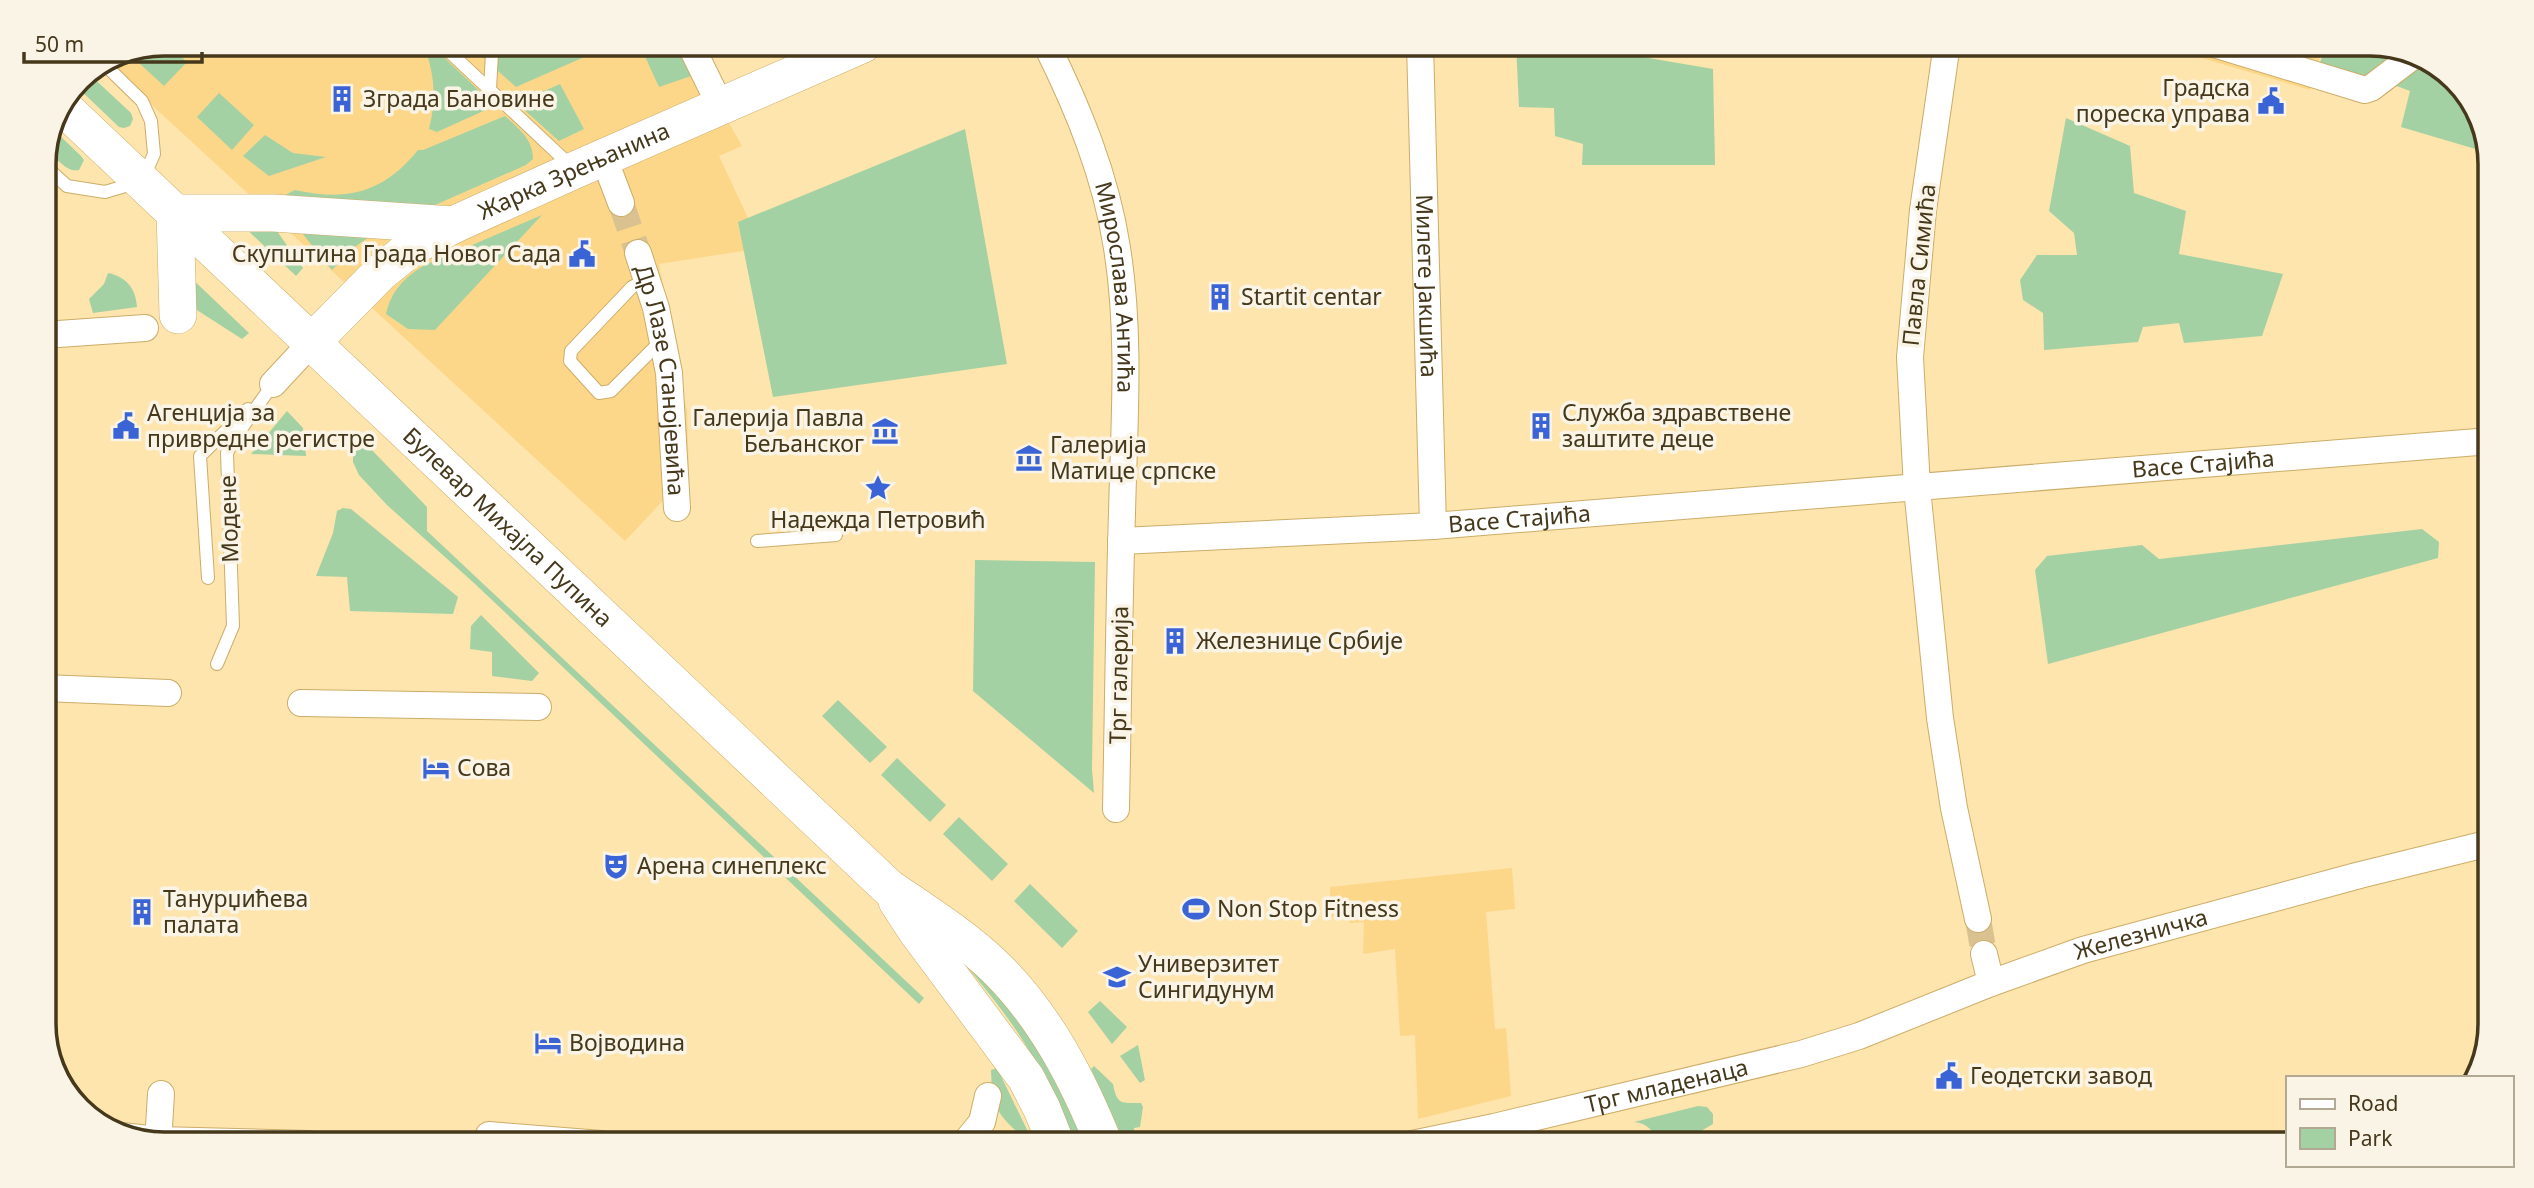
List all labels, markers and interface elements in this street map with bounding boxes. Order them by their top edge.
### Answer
scale bar [24,21,203,65]
text: 50 m [35,30,84,58]
place label: Градска пореска управа [2076,71,2250,129]
place label: Зграда Бановине [363,82,555,114]
building icon: Зграда Бановине [327,84,357,114]
public building icon: Градска пореска управа [2256,86,2286,116]
street label: Жарка Зрењанина [473,114,674,227]
street label: Мирослава Антића [1088,178,1143,393]
street label: Павла Симића [1894,182,1942,348]
street label: Милете Јакшића [1409,194,1446,378]
place label: Скупштина Града Новог Сада [232,237,561,269]
public building icon: Скупштина Града Новог Сада [567,239,597,269]
street label: Др Лазе Станојевића [628,260,693,497]
place label: Startit centar [1241,280,1382,312]
building icon: Startit centar [1205,282,1235,312]
place label: Агенција за привредне регистре [147,396,375,454]
place label: Служба здравствене заштите деце [1562,396,1791,454]
place label: Галерија Павла Бељанског [692,401,864,459]
public building icon: Агенција за привредне регистре [111,411,141,441]
building icon: Служба здравствене заштите деце [1526,411,1556,441]
museum icon: Галерија Павла Бељанског [870,416,900,446]
street label: Булевар Михајла Пупина [396,420,620,634]
place label: Галерија Матице српске [1050,428,1216,486]
street label: Васе Стајића [2131,441,2276,485]
museum icon: Галерија Матице српске [1014,443,1044,473]
place icon: Надежда Петровић [863,473,893,503]
street label: Модене [210,475,246,563]
street label: Васе Стајића [1447,496,1592,540]
place label: Надежда Петровић [770,503,986,535]
street label: Трг галерија [1101,606,1135,744]
place label: Железнице Србије [1196,624,1403,656]
building icon: Железнице Србије [1160,626,1190,656]
place label: Сова [457,751,511,783]
hotel icon: Сова [421,753,451,783]
place label: Арена синеплекс [637,849,827,881]
theatre icon: Арена синеплекс [601,851,631,881]
place label: Танурџићева палата [163,882,308,940]
place label: Non Stop Fitness [1217,892,1399,924]
sports icon: Non Stop Fitness [1181,894,1211,924]
building icon: Танурџићева палата [127,897,157,927]
street label: Железничка [2070,900,2211,967]
place label: Универзитет Сингидунум [1138,947,1279,1005]
school or university icon: Универзитет Сингидунум [1102,962,1132,992]
place label: Војводина [569,1026,685,1058]
hotel icon: Војводина [533,1028,563,1058]
street label: Трг младенаца [1581,1050,1751,1120]
place label: Геодетски завод [1970,1059,2152,1091]
public building icon: Геодетски завод [1934,1061,1964,1091]
legend [2286,1076,2513,1167]
text: Road [2348,1089,2398,1117]
text: Park [2348,1124,2393,1152]

